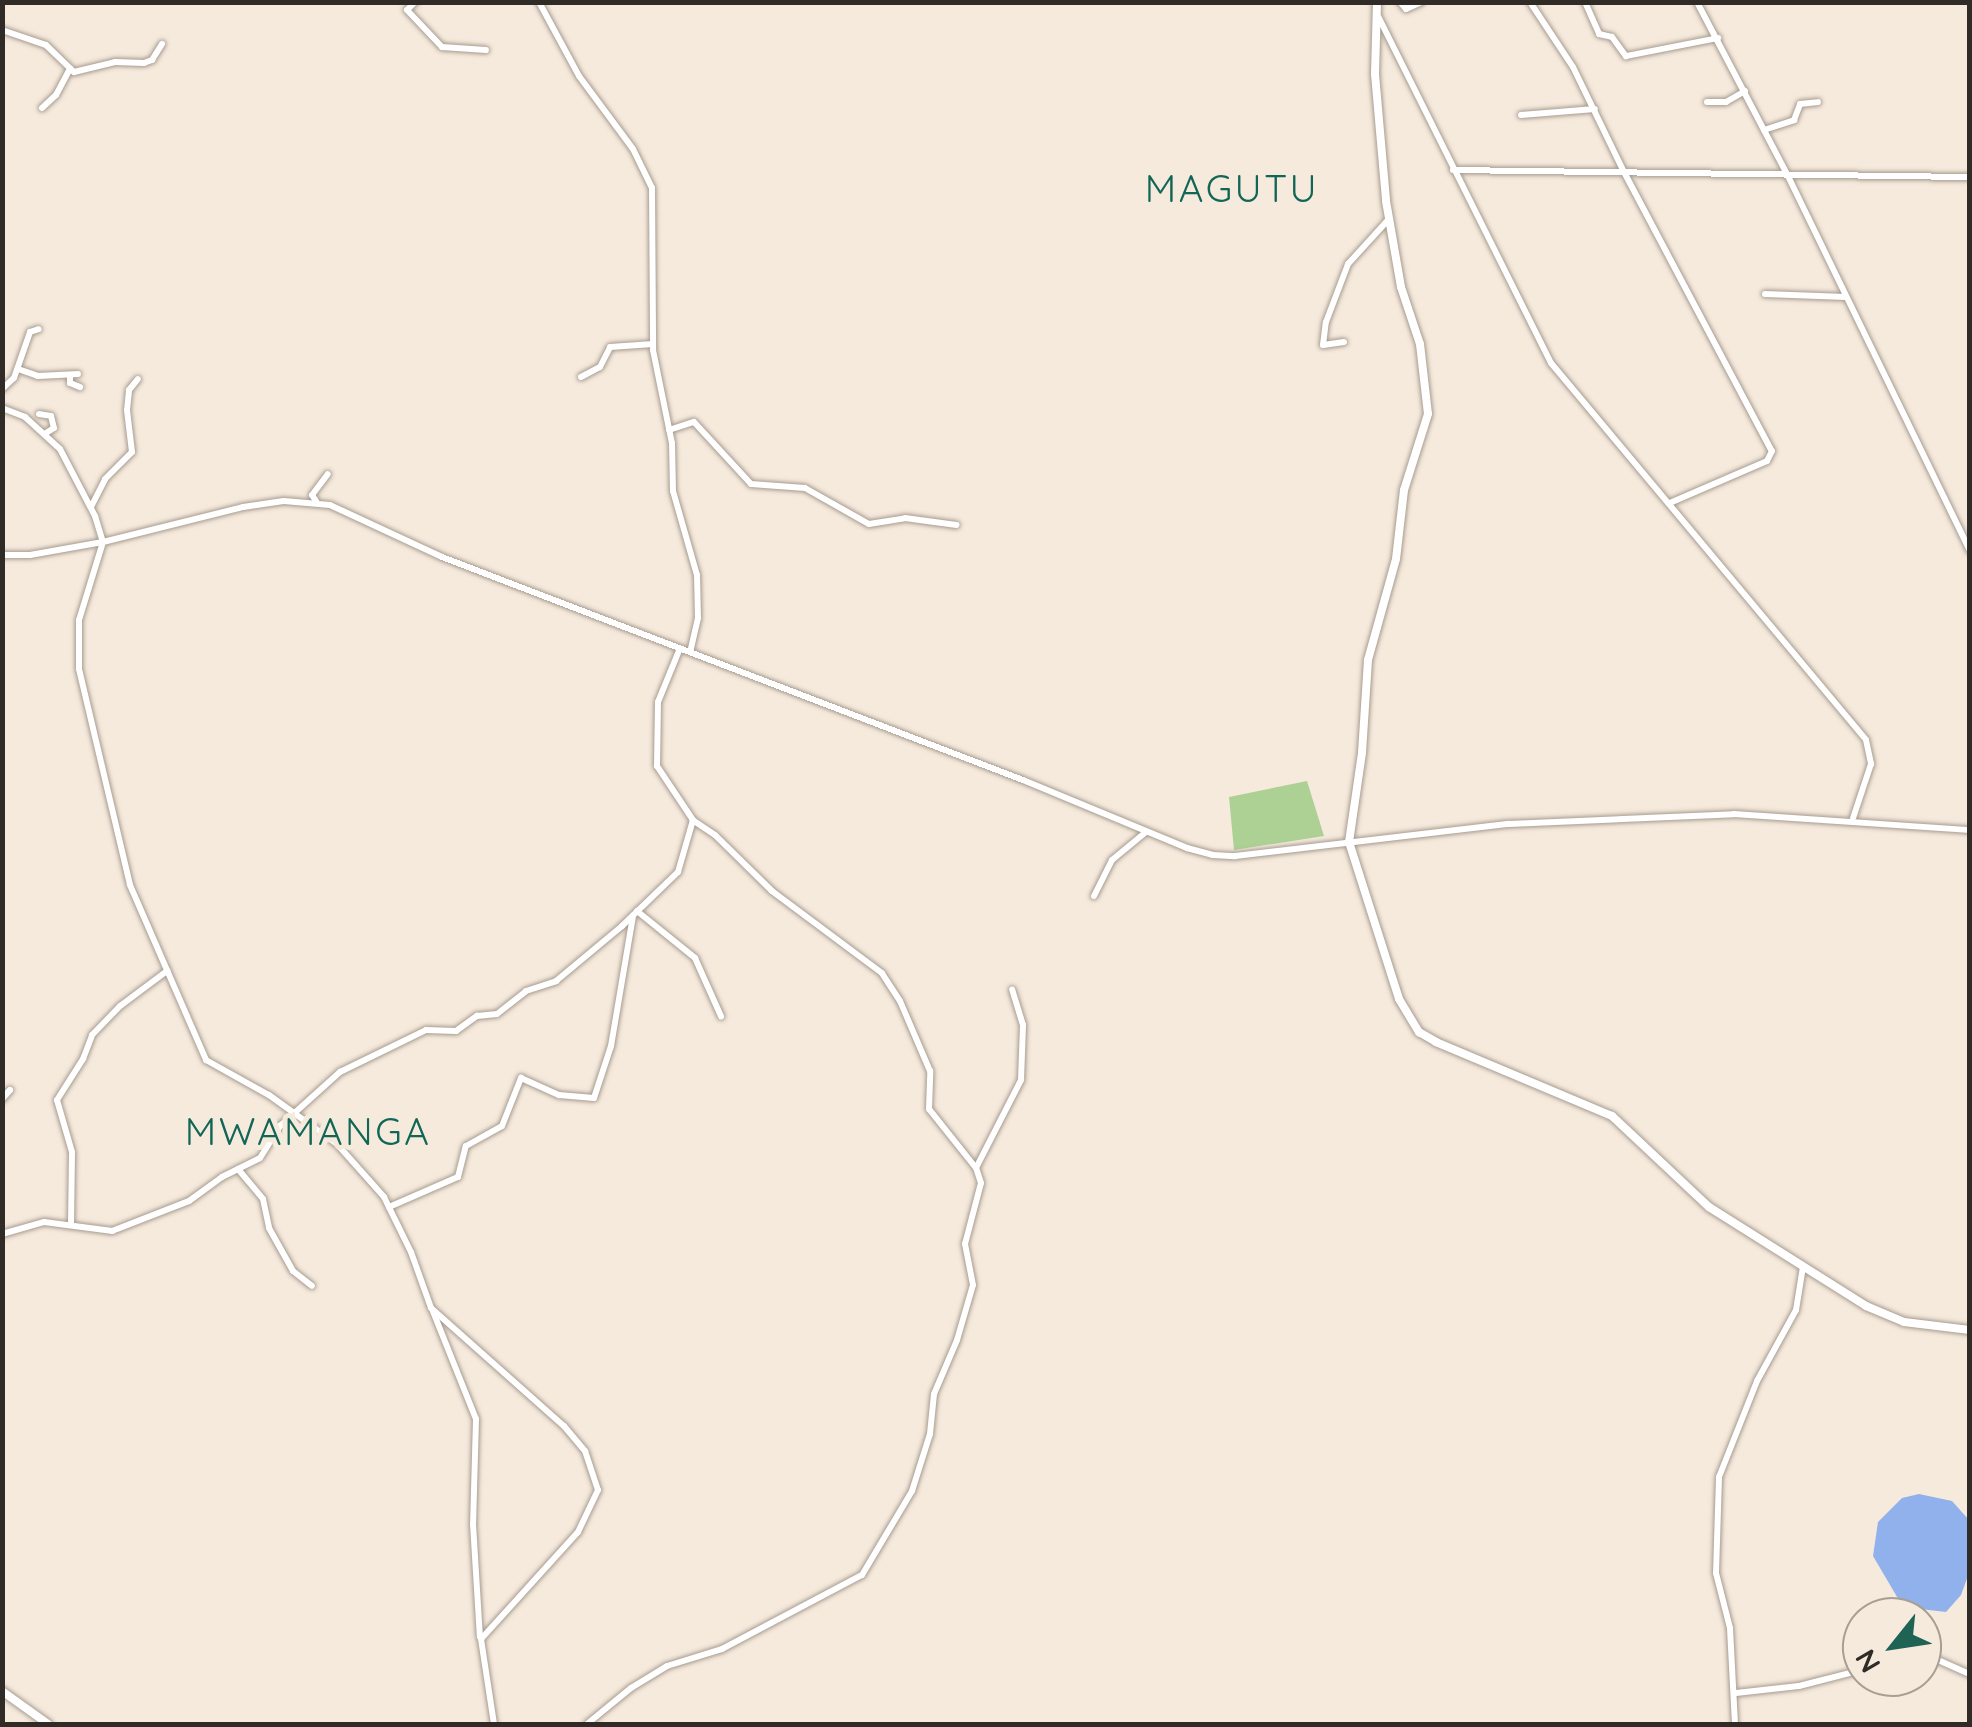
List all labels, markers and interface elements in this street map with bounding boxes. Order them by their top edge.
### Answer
district label: MAGUTU [1145,166,1319,212]
district label: MWAMANGA [185,1109,431,1155]
north arrow [1842,1597,1942,1697]
text: N [1847,1644,1888,1679]

